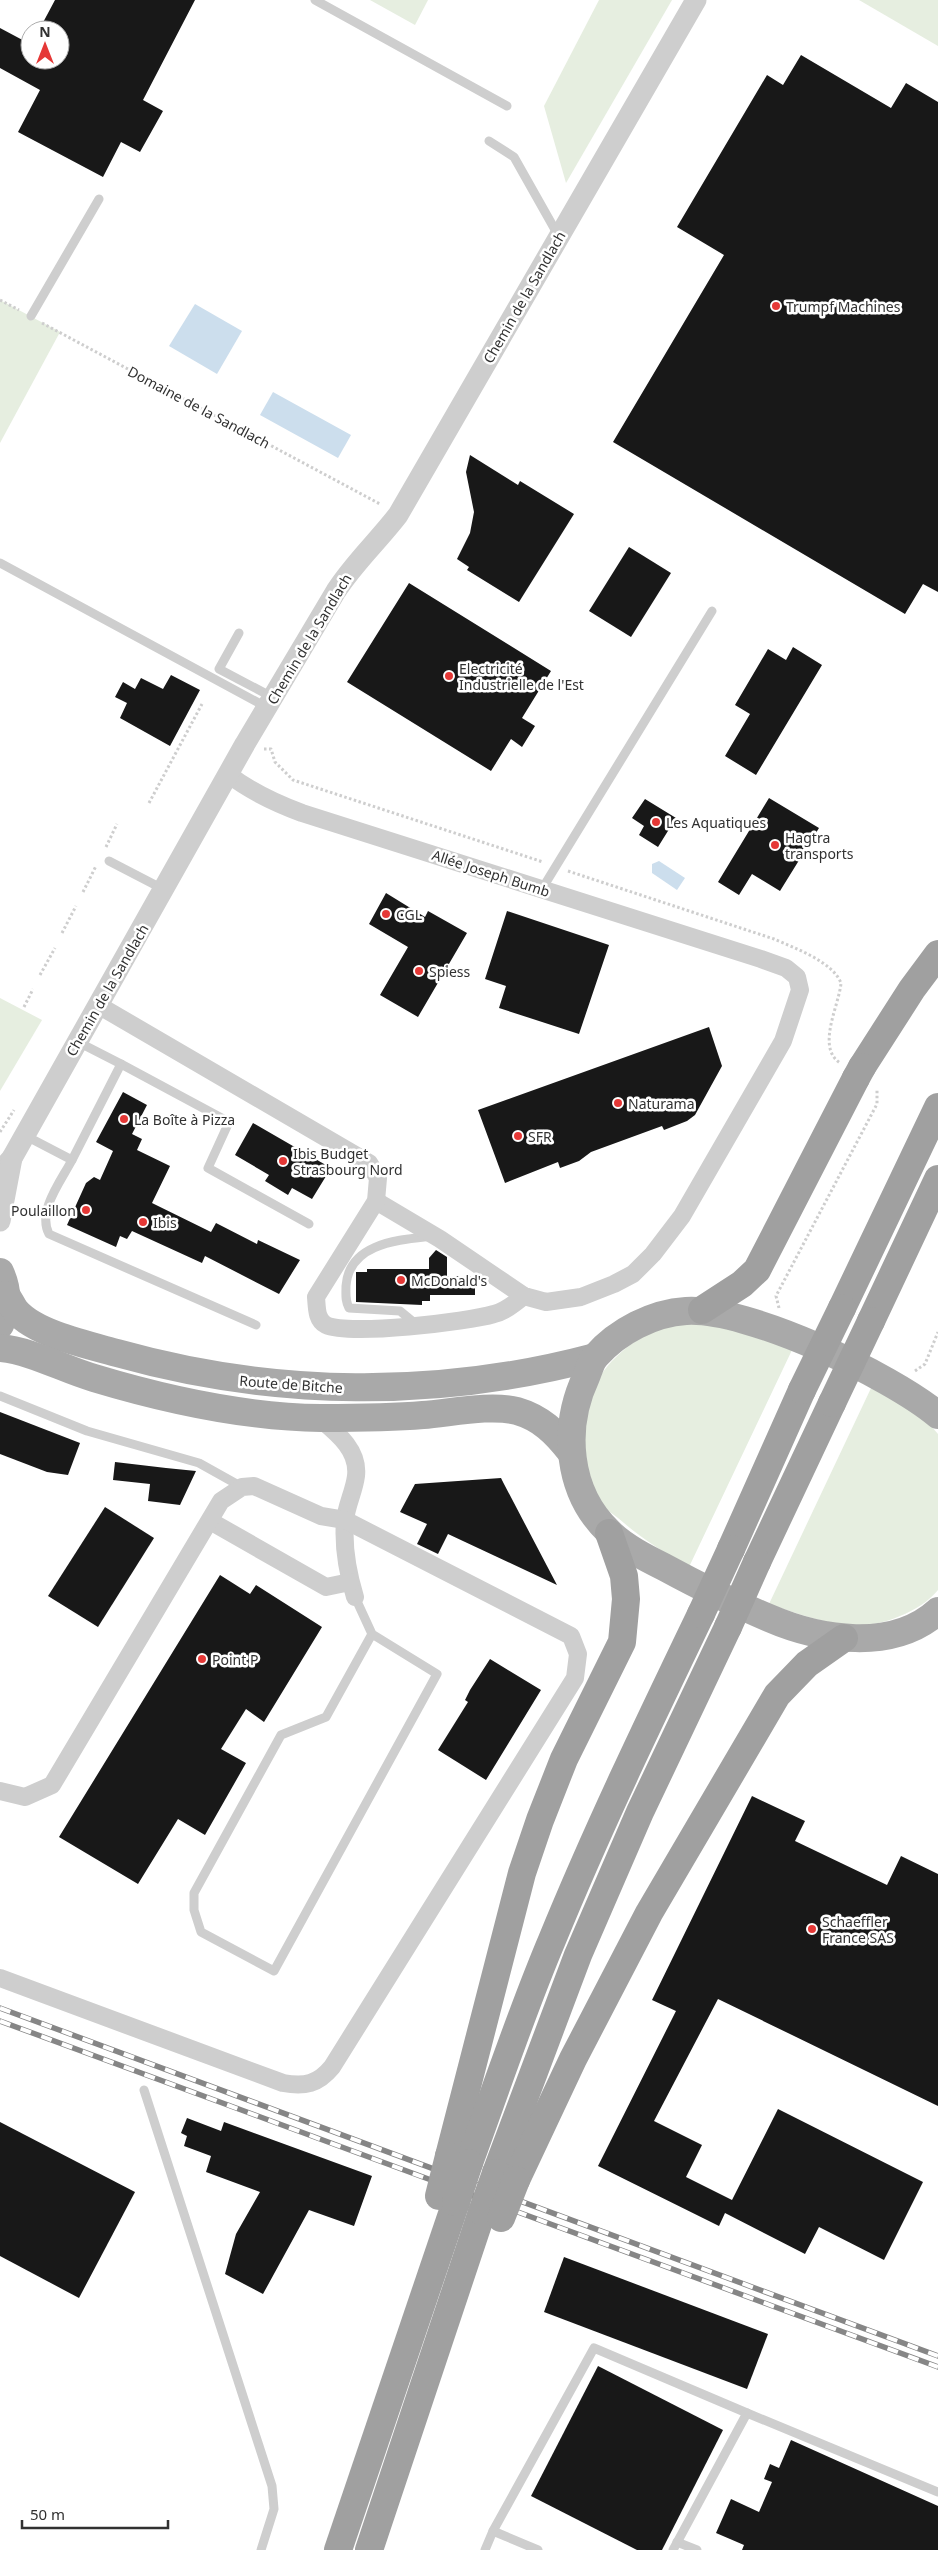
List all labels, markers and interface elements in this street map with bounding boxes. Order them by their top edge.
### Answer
north arrow [20,20,70,70]
text: N [39,22,51,41]
street label: Chemin de la Sandlach [478,228,570,366]
place label: Trumpf Machines [786,297,901,316]
marker: Trumpf Machines [770,300,782,312]
street label: Domaine de la Sandlach [125,361,273,453]
street label: Chemin de la Sandlach [262,570,356,708]
place label: Electricité Industrielle de l'Est [459,659,584,694]
marker: Electricité Industrielle de l'Est [443,670,455,682]
place label: Les Aquatiques [666,813,766,832]
marker: Les Aquatiques [650,816,662,828]
place label: Hagtra transports [785,828,854,863]
marker: Hagtra transports [769,839,781,851]
street label: Allée Joseph Bumb [430,845,552,901]
place label: CGL [396,905,422,924]
marker: CGL [380,908,392,920]
street label: Chemin de la Sandlach [61,921,153,1059]
place label: Spiess [429,962,471,981]
marker: Spiess [413,965,425,977]
place label: Naturama [628,1094,695,1113]
marker: Naturama [612,1097,624,1109]
place label: La Boîte à Pizza [134,1110,235,1129]
marker: La Boîte à Pizza [118,1113,130,1125]
place label: SFR [528,1127,552,1146]
marker: SFR [512,1130,524,1142]
place label: Ibis Budget Strasbourg Nord [293,1144,403,1179]
marker: Ibis Budget Strasbourg Nord [277,1155,289,1167]
place label: Poulaillon [11,1201,76,1220]
marker: Poulaillon [80,1204,92,1216]
place label: Ibis [153,1213,177,1232]
marker: Ibis [137,1216,149,1228]
place label: McDonald's [411,1271,488,1290]
marker: McDonald's [395,1274,407,1286]
street label: Route de Bitche [239,1371,343,1397]
place label: Point P [212,1650,258,1669]
marker: Point P [196,1653,208,1665]
place label: Schaeffler France SAS [822,1912,894,1947]
marker: Schaeffler France SAS [806,1923,818,1935]
scale bar [22,2498,169,2530]
text: 50 m [30,2504,65,2524]

